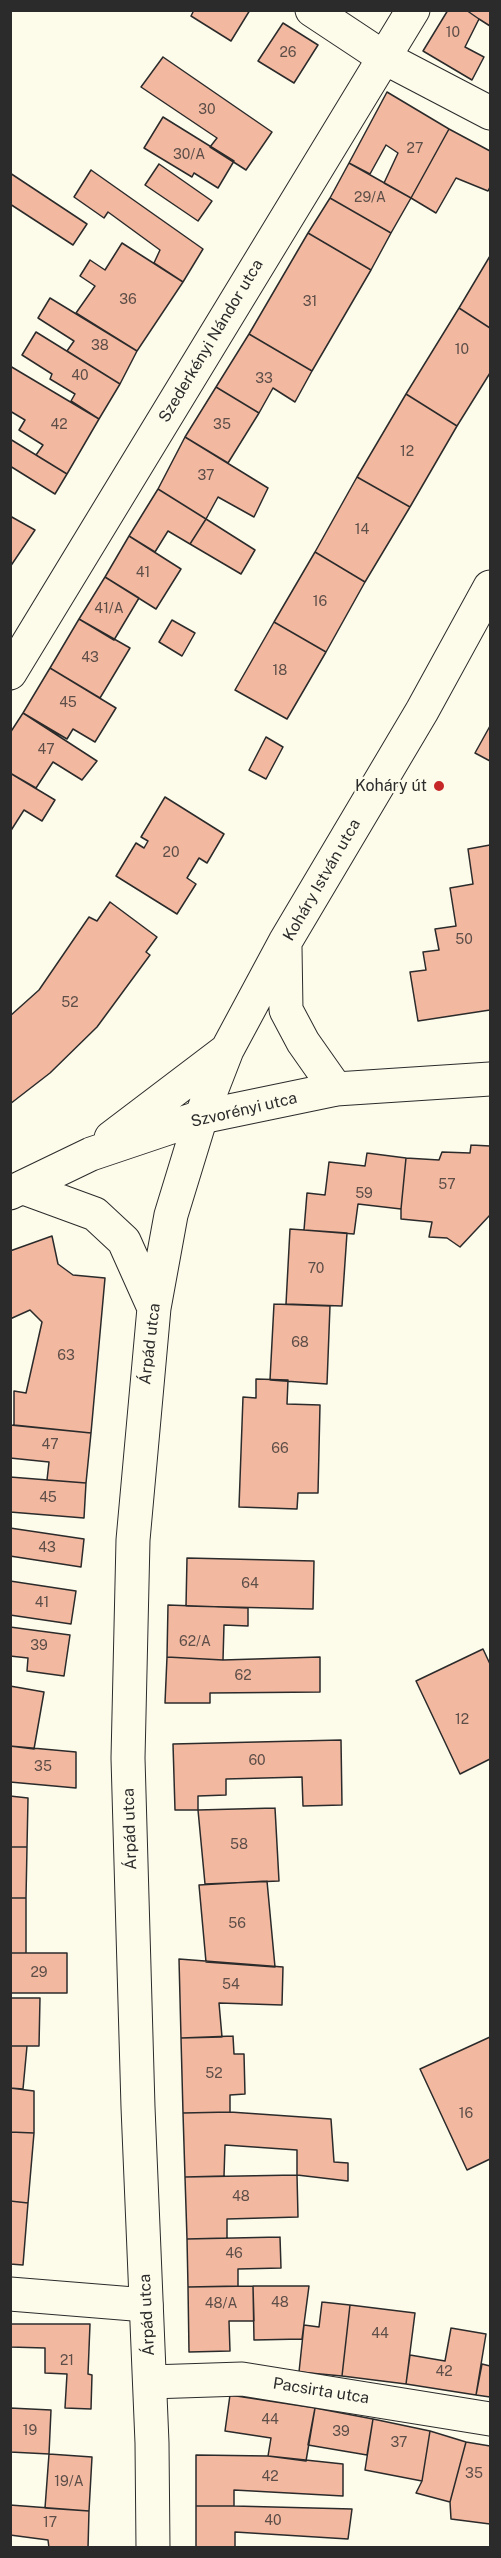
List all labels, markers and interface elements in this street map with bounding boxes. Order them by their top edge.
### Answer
house number: 10 [446,25,460,41]
house number: 26 [279,45,297,61]
house number: 30 [198,102,216,118]
house number: 27 [407,141,423,157]
house number: 30/A [173,147,205,163]
house number: 29/A [354,190,386,206]
street label: Szederkényi Nándor utca [155,256,267,426]
house number: 36 [119,292,137,308]
house number: 31 [303,294,317,310]
house number: 38 [91,338,109,354]
house number: 10 [455,342,469,358]
house number: 40 [71,368,89,384]
house number: 33 [255,371,273,387]
house number: 42 [50,417,68,433]
house number: 35 [213,417,231,433]
house number: 12 [400,444,414,460]
house number: 37 [198,468,214,484]
house number: 14 [355,522,369,538]
house number: 41 [136,565,150,581]
house number: 16 [313,594,327,610]
house number: 41/A [94,601,124,617]
house number: 43 [81,650,99,666]
house number: 18 [273,663,287,679]
house number: 45 [59,695,77,711]
house number: 47 [37,742,55,758]
place label: Koháry út [355,776,427,796]
marker: Koháry út [432,779,446,793]
street label: Koháry István utca [279,816,365,944]
house number: 20 [163,845,179,861]
house number: 50 [455,932,473,948]
house number: 52 [61,995,79,1011]
street label: Szvorényi utca [189,1088,299,1132]
house number: 57 [438,1177,456,1193]
house number: 59 [355,1186,373,1202]
house number: 70 [308,1261,324,1277]
street label: Árpád utca [135,1302,165,1386]
house number: 68 [291,1335,309,1351]
house number: 63 [57,1348,75,1364]
house number: 47 [41,1437,59,1453]
house number: 66 [271,1441,289,1457]
house number: 45 [39,1490,57,1506]
house number: 43 [38,1540,56,1556]
house number: 64 [241,1576,259,1592]
house number: 41 [35,1595,49,1611]
house number: 62/A [179,1634,211,1650]
house number: 39 [30,1638,48,1654]
house number: 62 [234,1668,252,1684]
house number: 12 [455,1712,469,1728]
house number: 60 [248,1753,266,1769]
house number: 35 [34,1759,52,1775]
street label: Árpád utca [119,1788,141,1870]
house number: 58 [230,1837,248,1853]
house number: 56 [228,1916,246,1932]
house number: 29 [30,1965,48,1981]
house number: 54 [222,1977,240,1993]
house number: 52 [205,2066,223,2082]
house number: 16 [459,2106,473,2122]
house number: 48 [232,2189,250,2205]
house number: 46 [225,2246,243,2262]
street label: Árpád utca [135,2274,159,2356]
house number: 48 [271,2295,289,2311]
house number: 48/A [205,2296,237,2312]
house number: 44 [371,2326,389,2342]
house number: 21 [60,2353,74,2369]
house number: 42 [435,2364,453,2380]
street label: Pacsirta utca [271,2374,371,2408]
house number: 44 [261,2412,279,2428]
house number: 19 [23,2423,37,2439]
house number: 39 [332,2424,350,2440]
house number: 37 [391,2435,407,2451]
house number: 35 [465,2466,483,2482]
house number: 42 [261,2469,279,2485]
house number: 19/A [54,2474,84,2490]
house number: 40 [264,2513,282,2529]
house number: 17 [43,2515,57,2531]

